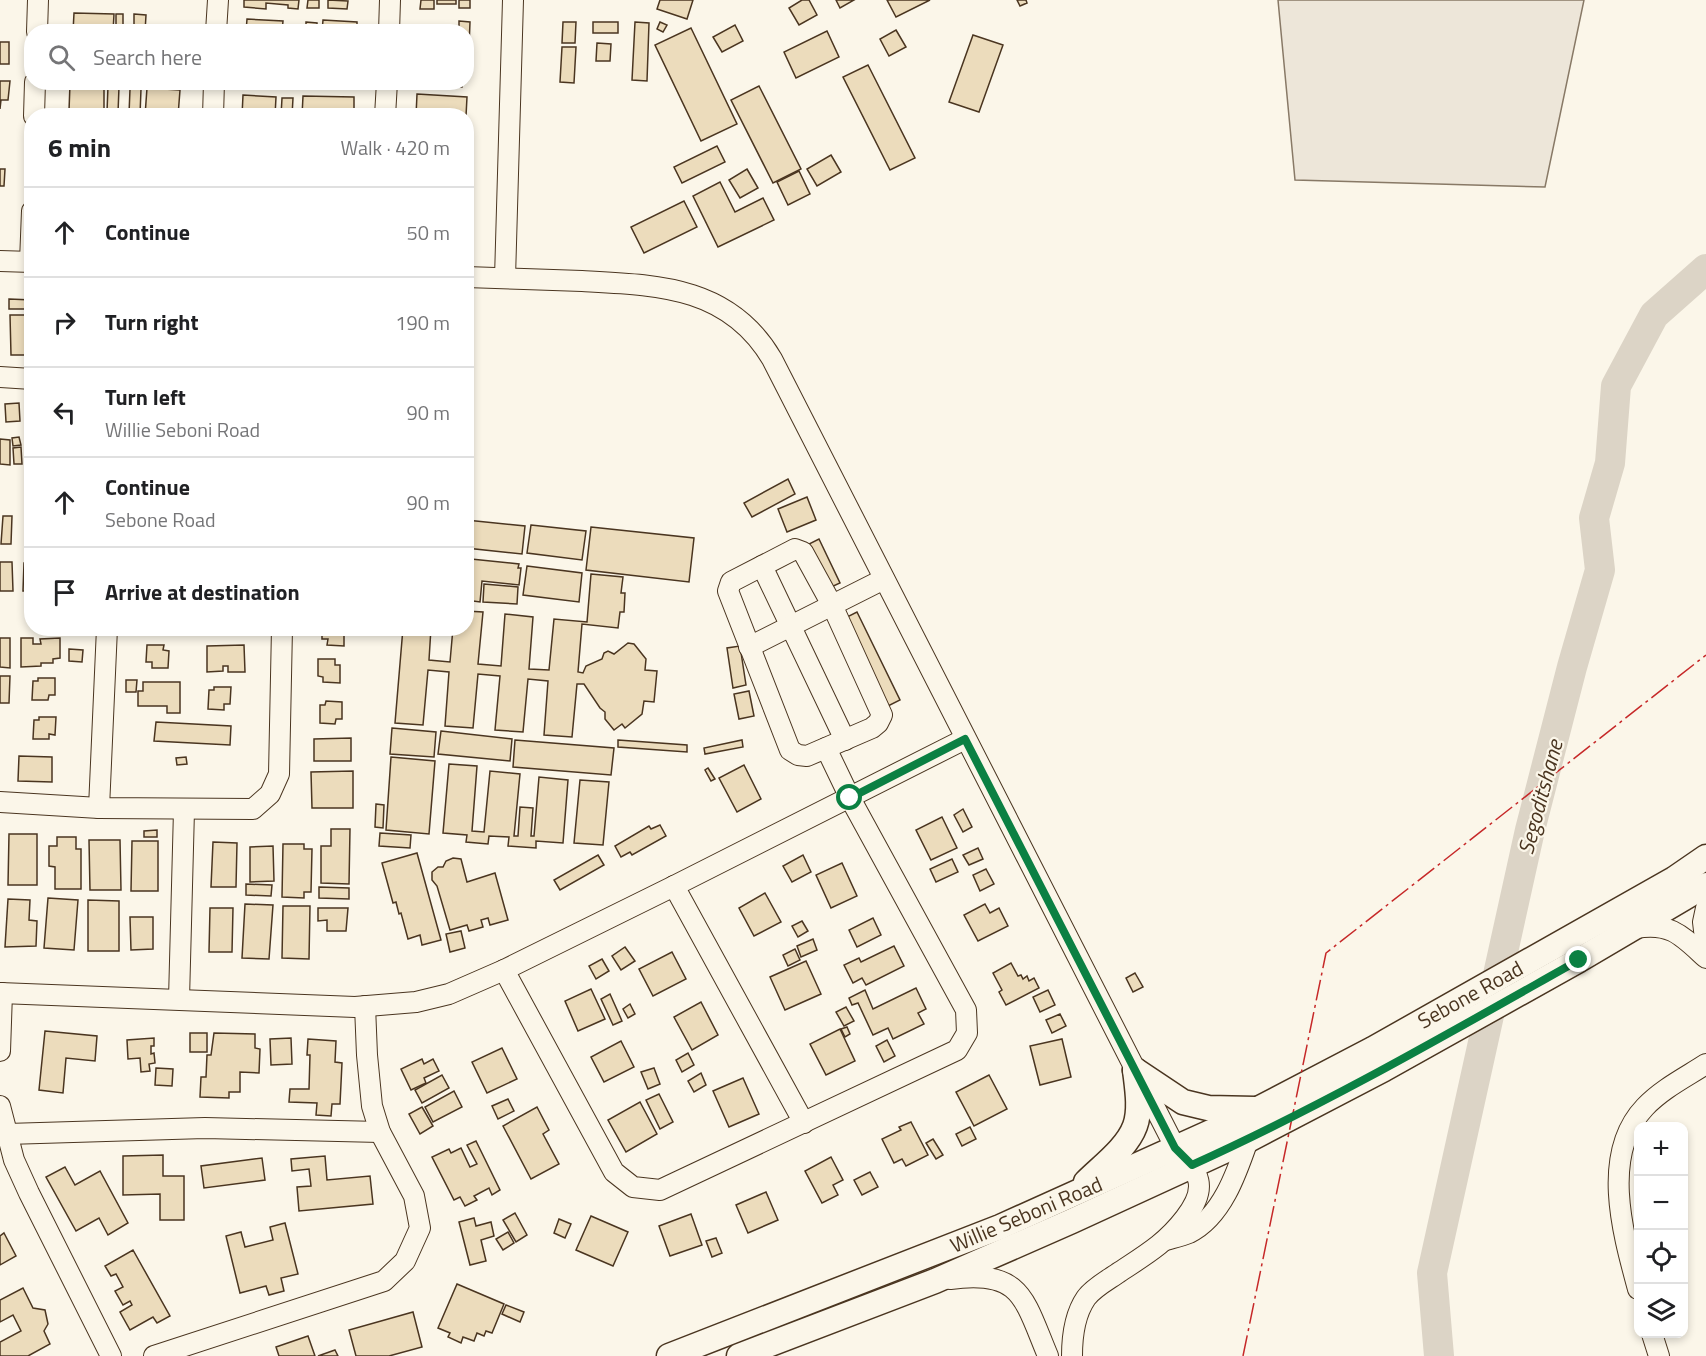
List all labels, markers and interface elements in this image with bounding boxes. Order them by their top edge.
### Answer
search box [24,24,474,90]
text: Search here [93,40,202,74]
icon: search [45,41,78,74]
text: 6 min [48,128,111,167]
text: Walk · 420 m [341,132,450,163]
text: Continue [105,215,190,249]
icon: ahead [48,216,81,249]
text: 50 m [406,217,450,248]
text: Turn right [105,305,199,339]
icon: right [48,306,81,339]
text: 190 m [395,307,450,338]
text: Turn left [105,380,186,414]
icon: left [48,396,81,429]
text: 90 m [406,397,450,428]
text: Willie Seboni Road [105,414,260,445]
text: Continue [105,470,190,504]
icon: ahead [48,486,81,519]
text: 90 m [406,487,450,518]
text: Sebone Road [105,504,216,535]
text: Arrive at destination [105,575,300,609]
icon: arrive [48,576,81,609]
water label: Segoditshane [1508,734,1572,858]
route start [836,784,862,810]
route end [1565,946,1591,972]
street label: Sebone Road [1411,952,1529,1036]
map controls [1634,1122,1688,1338]
button: + [1634,1122,1688,1176]
street label: Willie Seboni Road [945,1167,1107,1261]
button: − [1634,1176,1688,1230]
button: locate [1634,1230,1688,1284]
button: layers [1634,1284,1688,1338]

